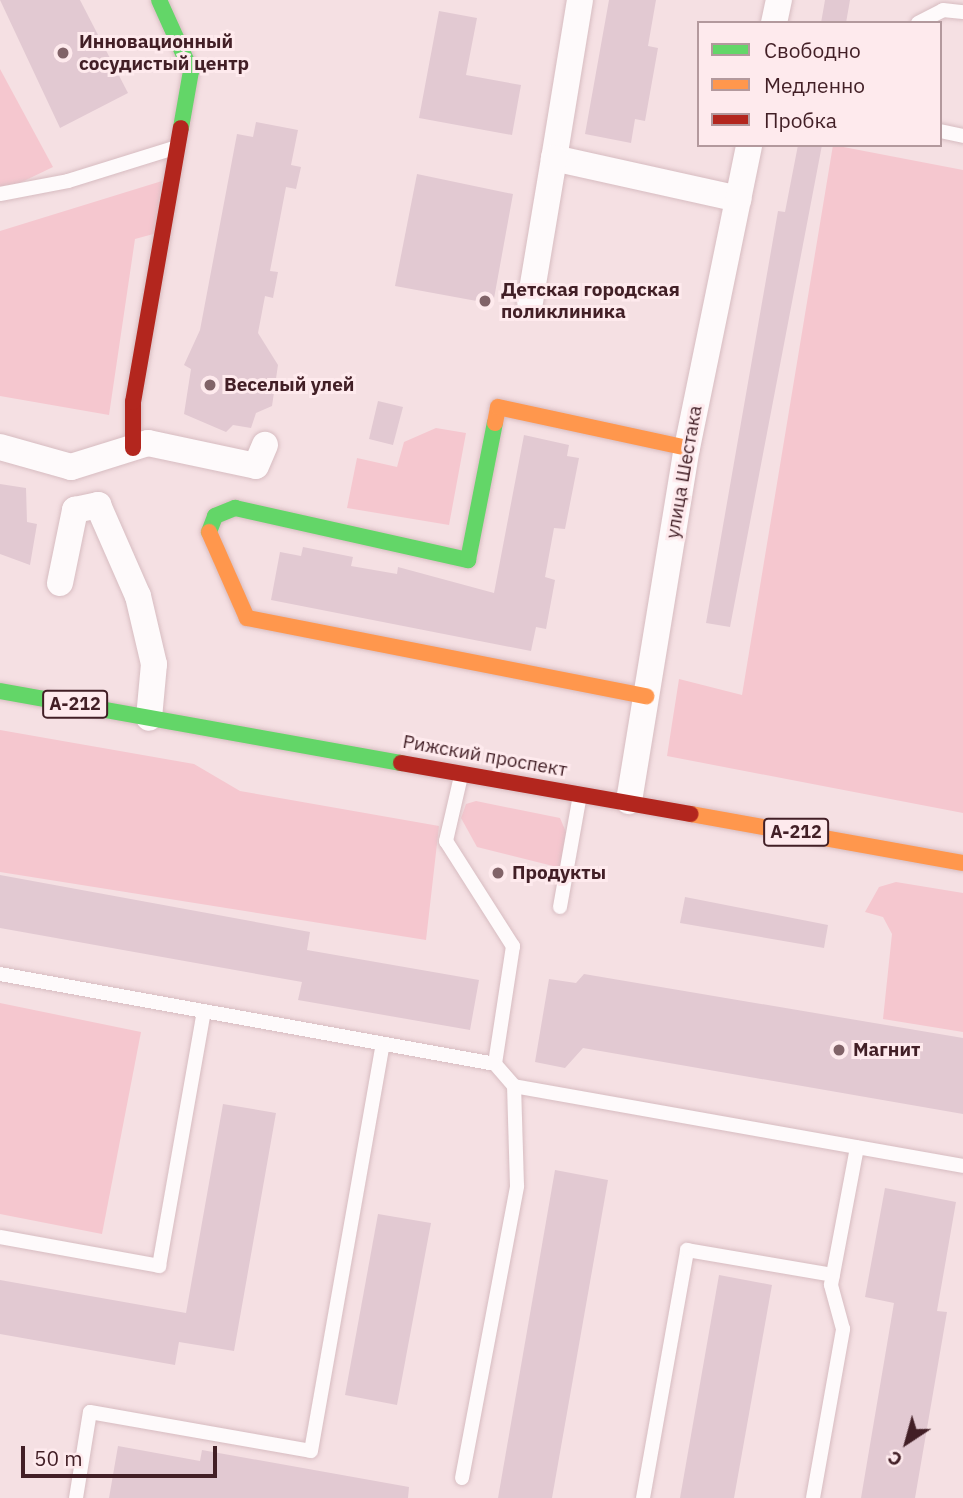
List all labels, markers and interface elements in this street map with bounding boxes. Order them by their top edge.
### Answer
legend [697,21,942,147]
place label: Инновационный сосудистый центр [79,31,249,75]
text: Свободно [764,36,861,64]
marker: Инновационный сосудистый центр [53,43,73,63]
text: Медленно [764,71,865,99]
text: Пробка [764,106,837,134]
place label: Детская городская поликлиника [501,279,680,323]
marker: Детская городская поликлиника [475,291,495,311]
place label: Веселый улей [224,374,354,396]
marker: Веселый улей [202,377,218,393]
street label: улица Шестака [661,404,707,540]
road number: А-212 [42,690,108,718]
street label: Рижский проспект [401,730,569,782]
road number: А-212 [763,818,829,846]
place label: Продукты [512,862,606,884]
marker: Продукты [490,865,506,881]
place label: Магнит [853,1039,920,1061]
marker: Магнит [831,1042,847,1058]
north arrow [872,1407,942,1477]
scale bar [24,1432,220,1476]
text: 50 m [34,1444,83,1472]
text: С [883,1446,907,1472]

